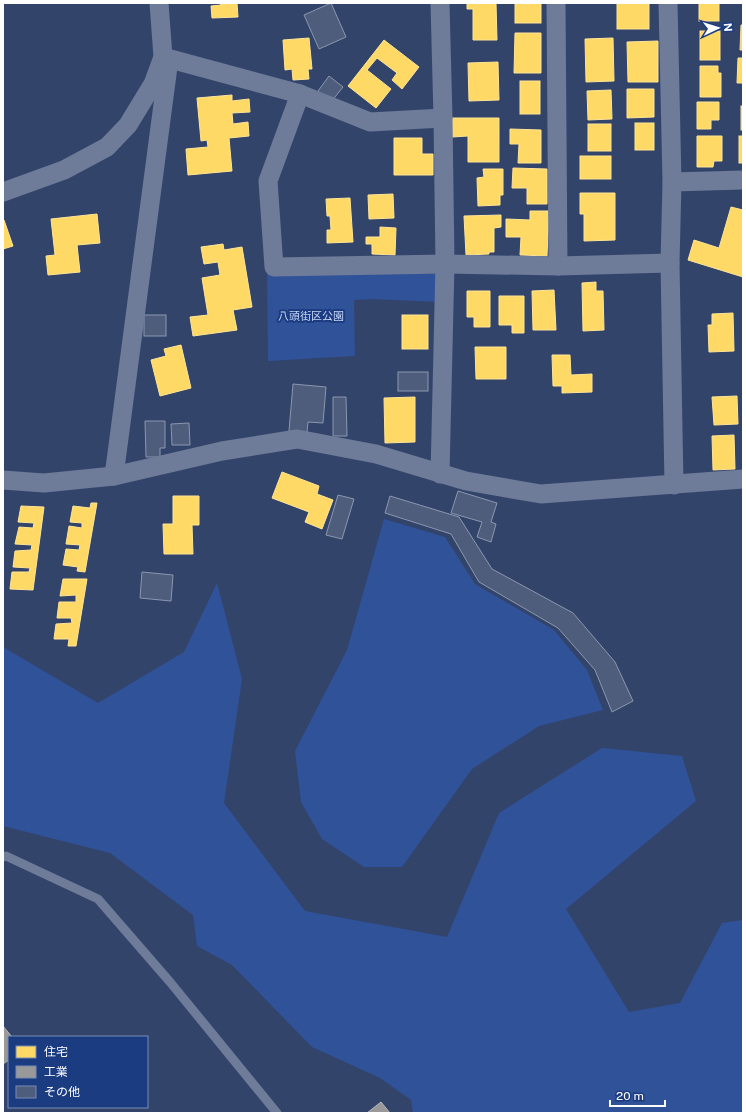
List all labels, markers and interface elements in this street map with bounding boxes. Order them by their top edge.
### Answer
north arrow [698,8,738,48]
text: N [722,23,734,32]
park label: 八頭街区公園 [278,310,344,322]
legend [8,1036,148,1108]
text: 住宅 [44,1045,68,1059]
text: 工業 [44,1065,68,1079]
scale bar [610,1082,665,1108]
text: その他 [44,1085,80,1099]
text: 20 m [616,1089,644,1103]

